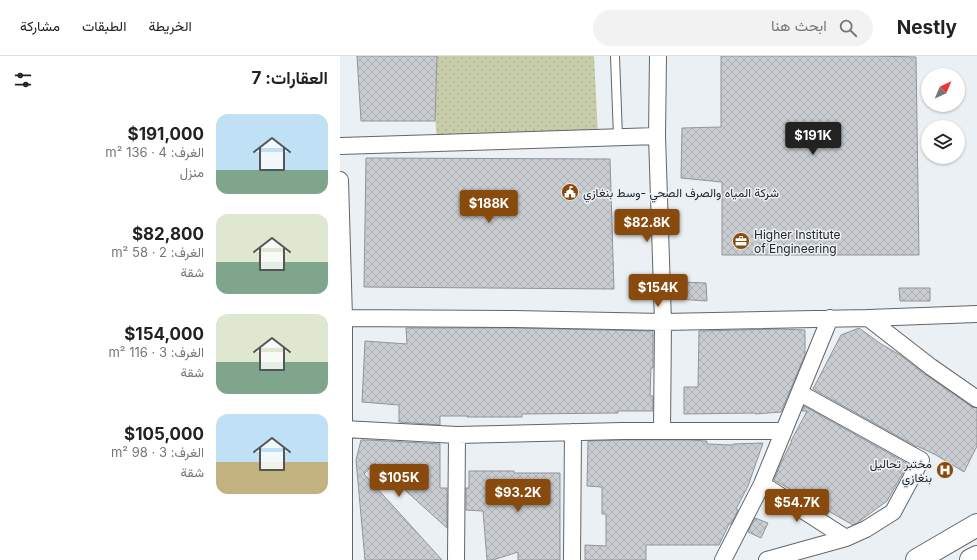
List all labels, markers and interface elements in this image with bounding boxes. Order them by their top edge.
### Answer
search box [593,10,873,46]
text: ابحث هنا [771,16,827,35]
text: Nestly [897,16,957,39]
text: مشاركة [20,17,60,34]
text: الطبقات [82,17,126,34]
text: الخريطة [148,17,192,34]
icon: search [837,17,859,39]
text: العقارات: 7 [251,68,328,88]
north arrow [921,68,965,112]
map controls [921,68,965,164]
icon: filters [12,69,34,91]
button: layers [921,120,965,164]
pin: $191K [785,122,841,156]
text: $191,000 [128,124,204,144]
text: $191K [794,127,832,143]
icon: home [248,130,296,178]
text: الغرف: 4 · 136 m² [105,144,204,160]
text: منزل [180,164,204,180]
public building icon: شركة المياه والصرف الصحي -وسط بنغازي [560,182,580,202]
place label: شركة المياه والصرف الصحي -وسط بنغازي [583,185,779,203]
pin: $188K [461,190,517,224]
text: $188K [469,195,509,211]
pin: $82.8K [614,209,680,243]
text: $82.8K [624,214,670,230]
text: $82,800 [132,224,204,244]
place label: Higher Institute of Engineering [754,227,840,256]
icon: home [248,230,296,278]
office icon: Higher Institute of Engineering [731,231,751,251]
text: الغرف: 2 · 58 m² [111,244,204,260]
text: شقة [181,264,204,280]
pin: $154K [630,274,686,308]
text: $154K [638,279,678,295]
text: $154,000 [124,324,204,344]
icon: home [248,330,296,378]
text: الغرف: 3 · 116 m² [108,344,204,360]
text: شقة [181,364,204,380]
text: $105,000 [124,424,204,444]
icon: home [248,430,296,478]
text: الغرف: 3 · 98 m² [111,444,204,460]
place label: مختبر تحاليل بنغازي [870,456,932,488]
hospital icon: مختبر تحاليل بنغازي [935,460,955,480]
text: شقة [181,464,204,480]
pin: $105K [371,464,427,498]
text: $105K [379,469,419,485]
pin: $93.2K [485,479,551,513]
text: $93.2K [495,484,541,500]
pin: $54.7K [764,489,830,523]
text: $54.7K [774,494,820,510]

